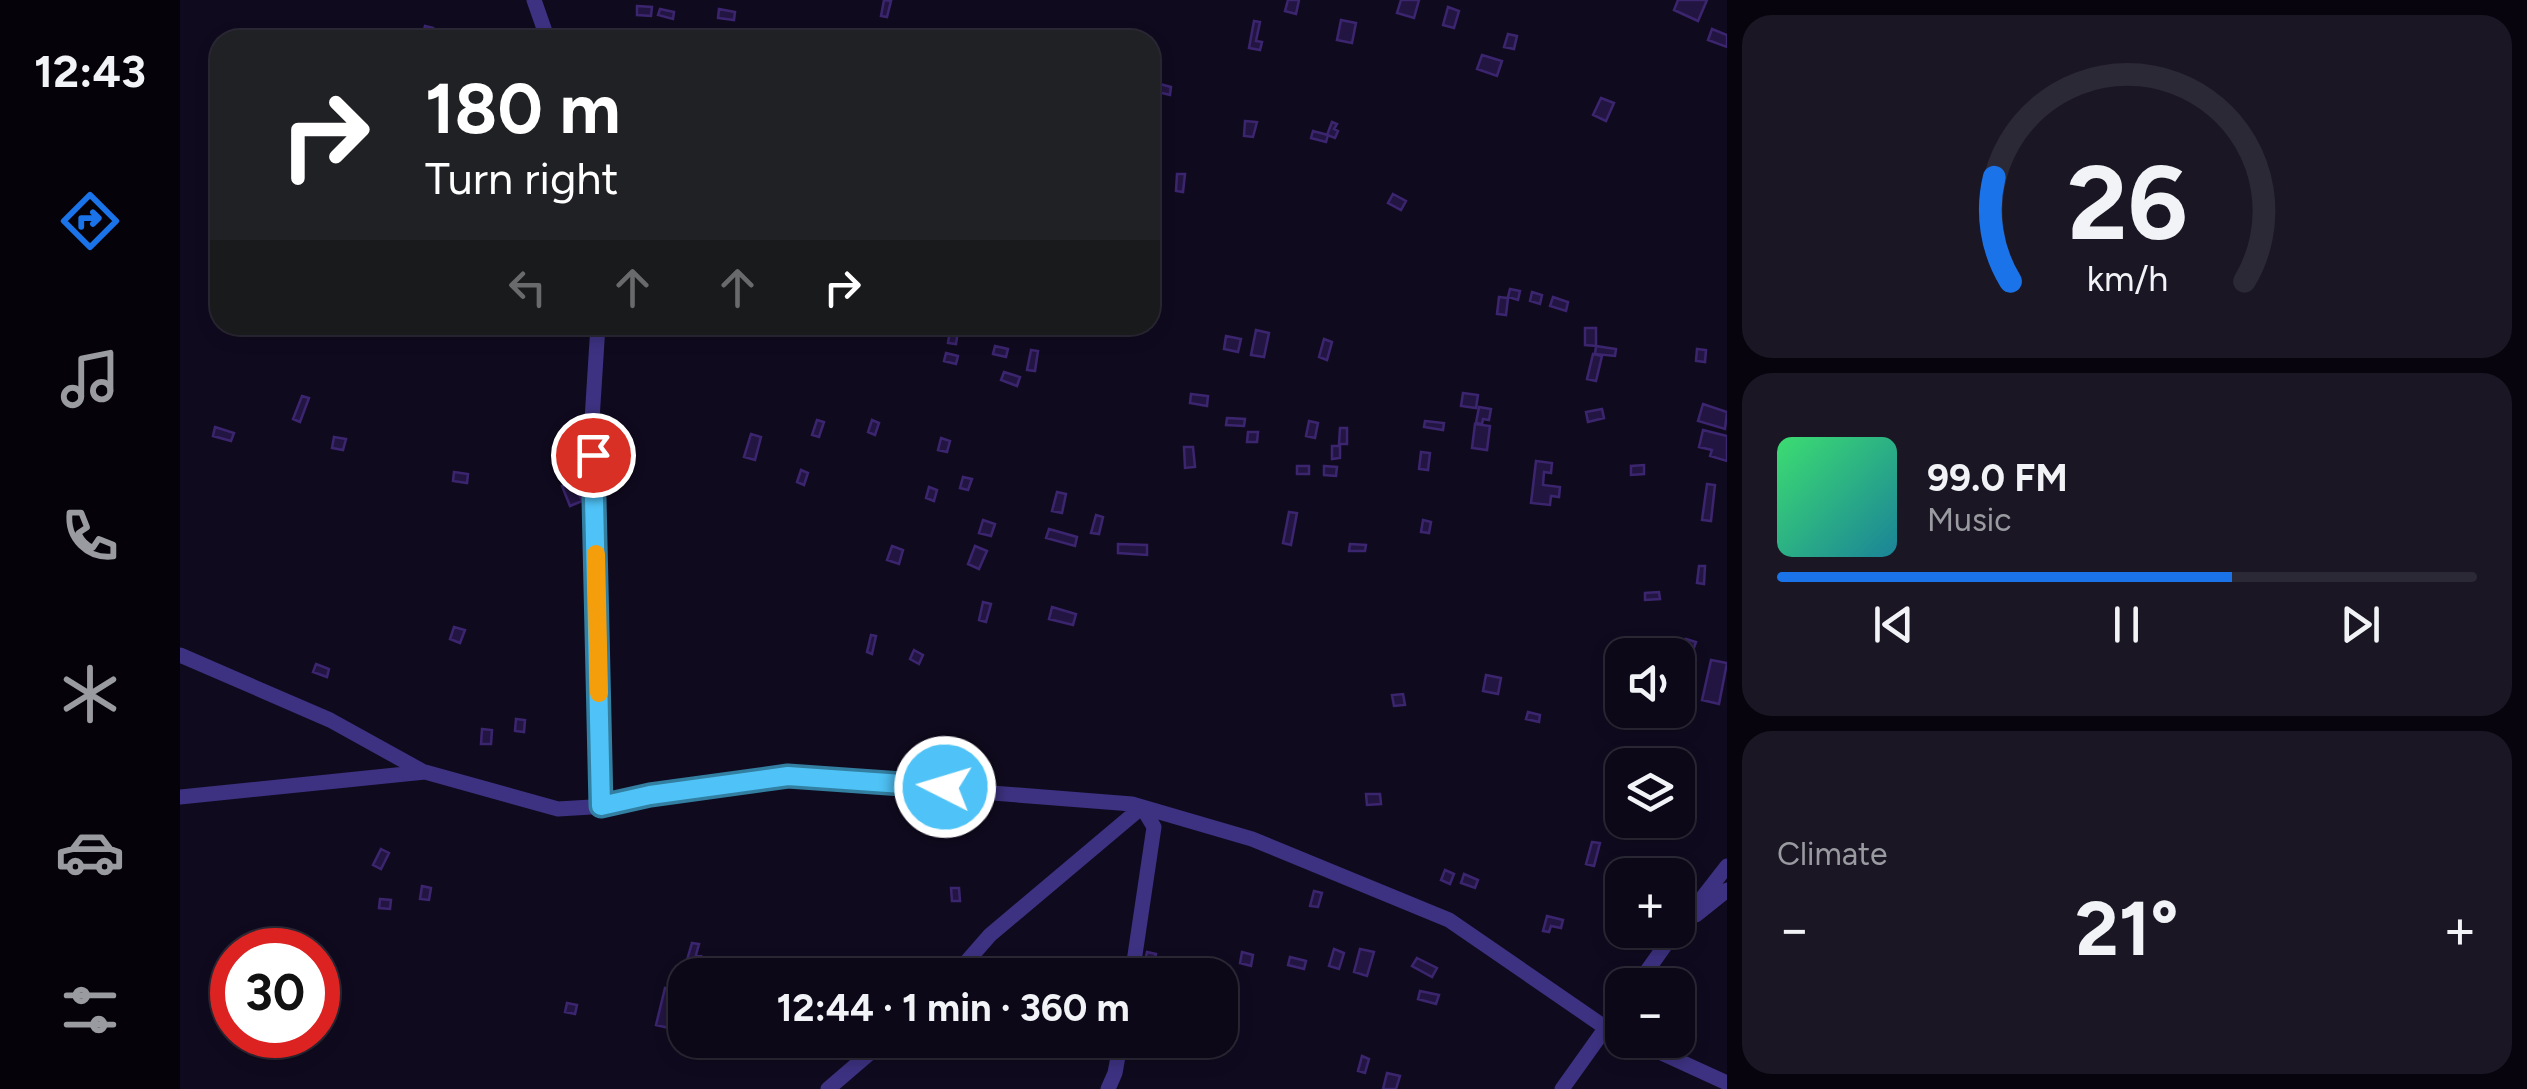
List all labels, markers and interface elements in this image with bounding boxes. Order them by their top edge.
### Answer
text: 12:43 [34,44,146,98]
text: 180 m [425,66,620,151]
icon: right [260,70,390,200]
text: 26 [2067,140,2187,265]
text: Turn right [425,151,618,205]
icon: directions [55,186,125,256]
text: km/h [2086,257,2168,300]
icon: left [500,260,555,315]
icon: ahead [605,260,660,315]
icon: ahead [710,260,765,315]
icon: right [815,260,870,315]
icon: music [55,344,125,414]
pin [551,413,636,498]
icon: arrive [566,428,621,483]
text: 99.0 FM [1927,455,2068,501]
icon: phone [55,501,125,571]
text: Music [1927,501,2012,539]
icon: previous [1866,597,1921,652]
icon: pause [2099,597,2154,652]
icon: next [2333,597,2388,652]
map controls [1605,638,1695,1058]
button: sound [1605,638,1695,728]
icon: climate [55,659,125,729]
position arrow [893,735,997,839]
button: layers [1605,748,1695,838]
icon: car [55,817,125,887]
text: Climate [1777,835,1888,873]
button: + [1605,858,1695,948]
text: 21° [2075,884,2179,974]
text: − [1777,896,1811,962]
text: + [2443,896,2477,962]
speed limit sign: 30 [210,928,340,1058]
button: − [1605,968,1695,1058]
icon: filters [55,975,125,1045]
text: 12:44 · 1 min · 360 m [776,985,1130,1031]

